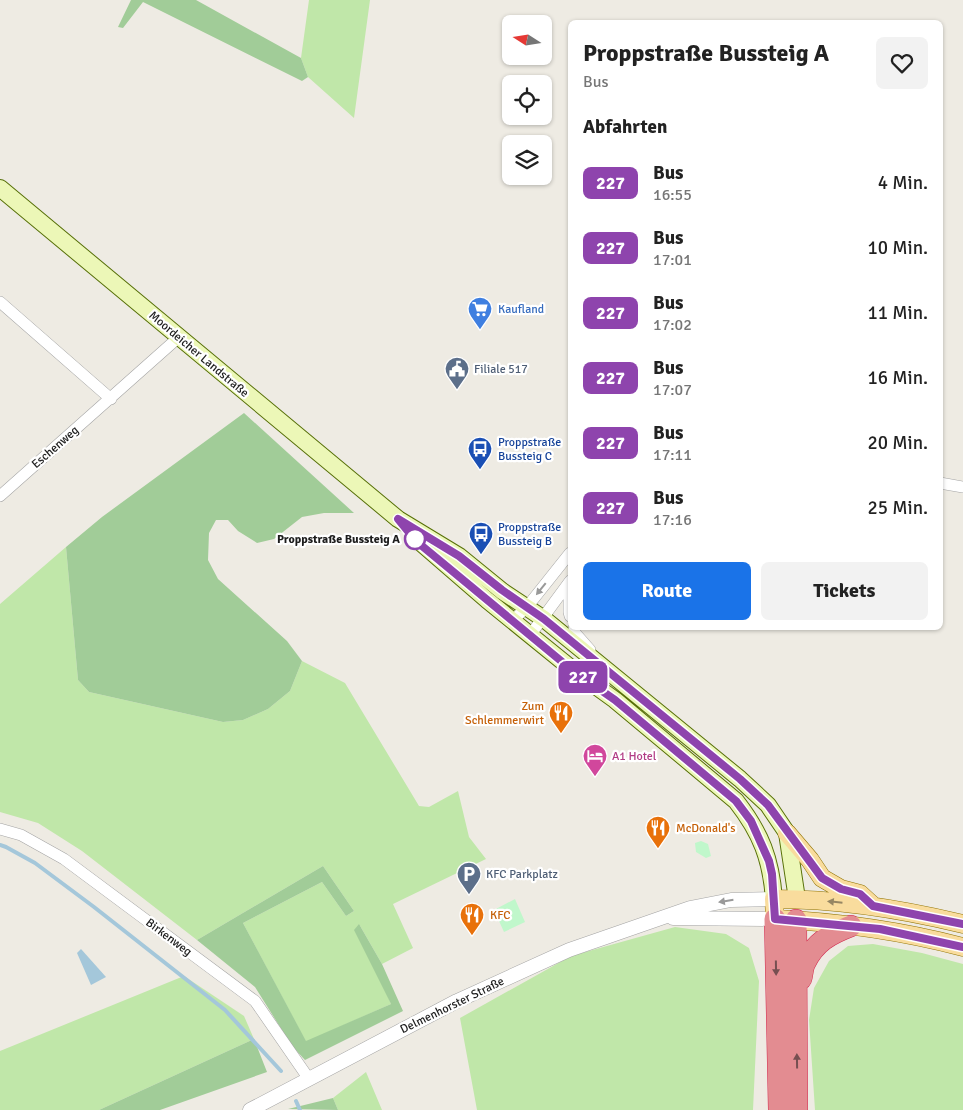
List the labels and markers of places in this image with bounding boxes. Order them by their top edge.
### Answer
supermarket icon: Kaufland [467,296,493,330]
place label: Kaufland [498,302,544,317]
public building icon: Filiale 517 [444,356,470,390]
place label: Filiale 517 [474,362,528,377]
place label: Proppstraße Bussteig C [498,435,561,464]
bus stop icon: Proppstraße Bussteig C [467,436,493,470]
place label: Proppstraße Bussteig B [498,520,561,549]
bus stop icon: Proppstraße Bussteig B [468,521,494,555]
marker: Proppstraße Bussteig A [404,528,426,550]
place label: Proppstraße Bussteig A [277,532,400,547]
place label: Zum Schlemmerwirt [465,699,544,728]
restaurant icon: Zum Schlemmerwirt [548,700,574,734]
hotel icon: A1 Hotel [582,743,608,777]
place label: A1 Hotel [612,749,657,764]
restaurant icon: McDonald's [645,815,671,849]
place label: McDonald's [676,821,736,836]
parking icon: KFC Parkplatz [456,861,482,895]
place label: KFC Parkplatz [486,867,558,882]
restaurant icon: KFC [459,902,485,936]
place label: KFC [490,908,511,923]

